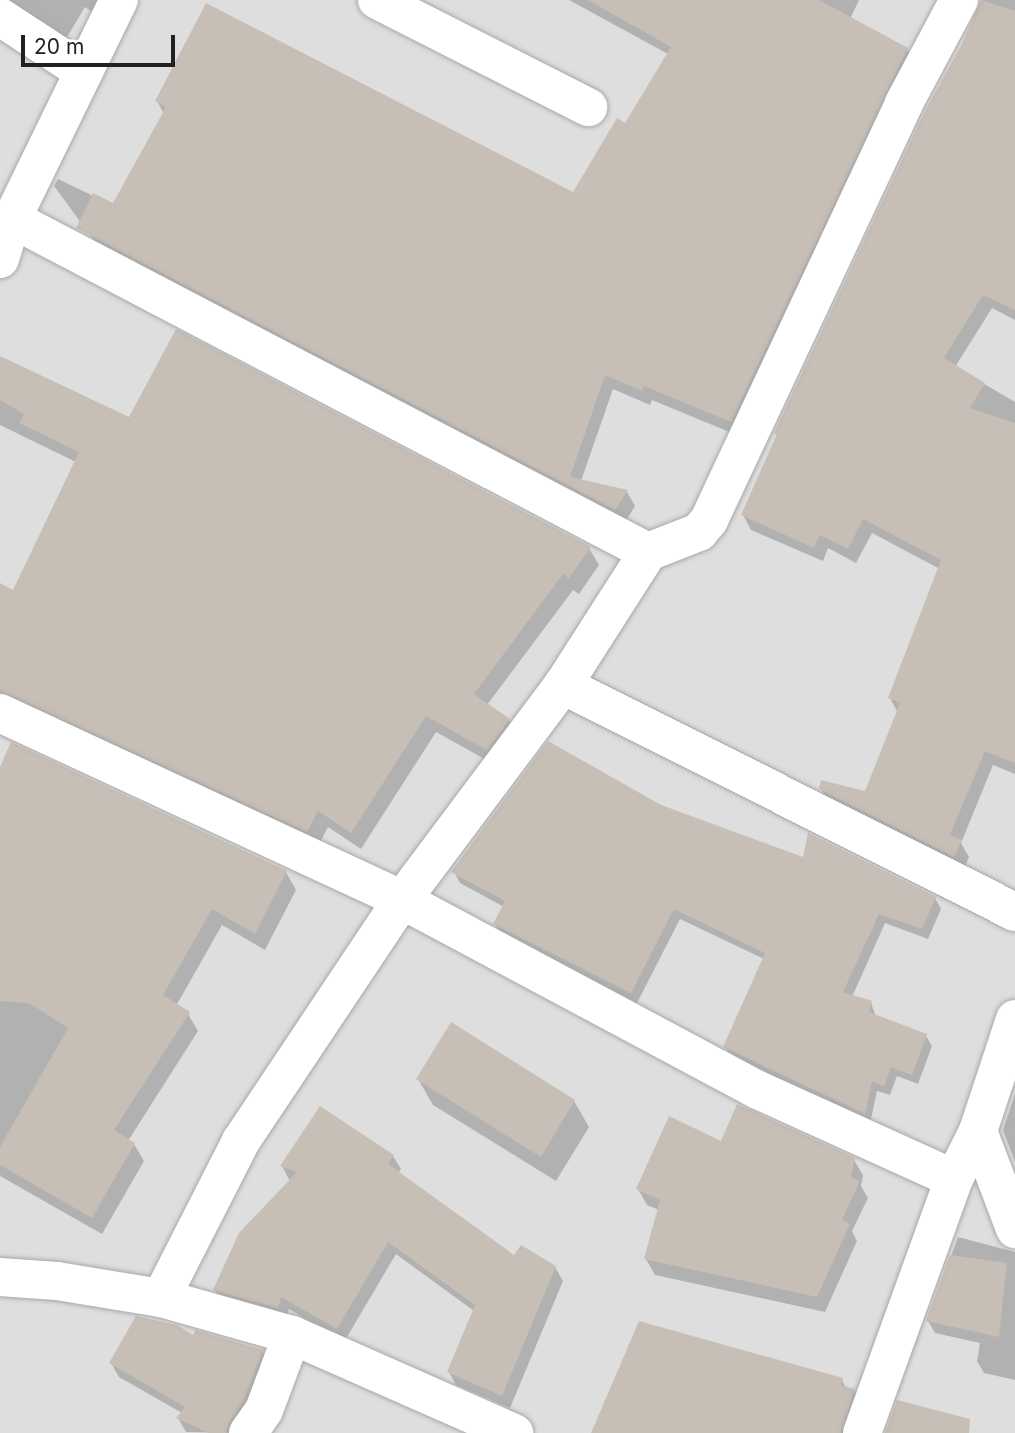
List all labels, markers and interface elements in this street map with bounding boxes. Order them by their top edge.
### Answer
scale bar [24,21,178,65]
text: 20 m [34,34,84,59]

